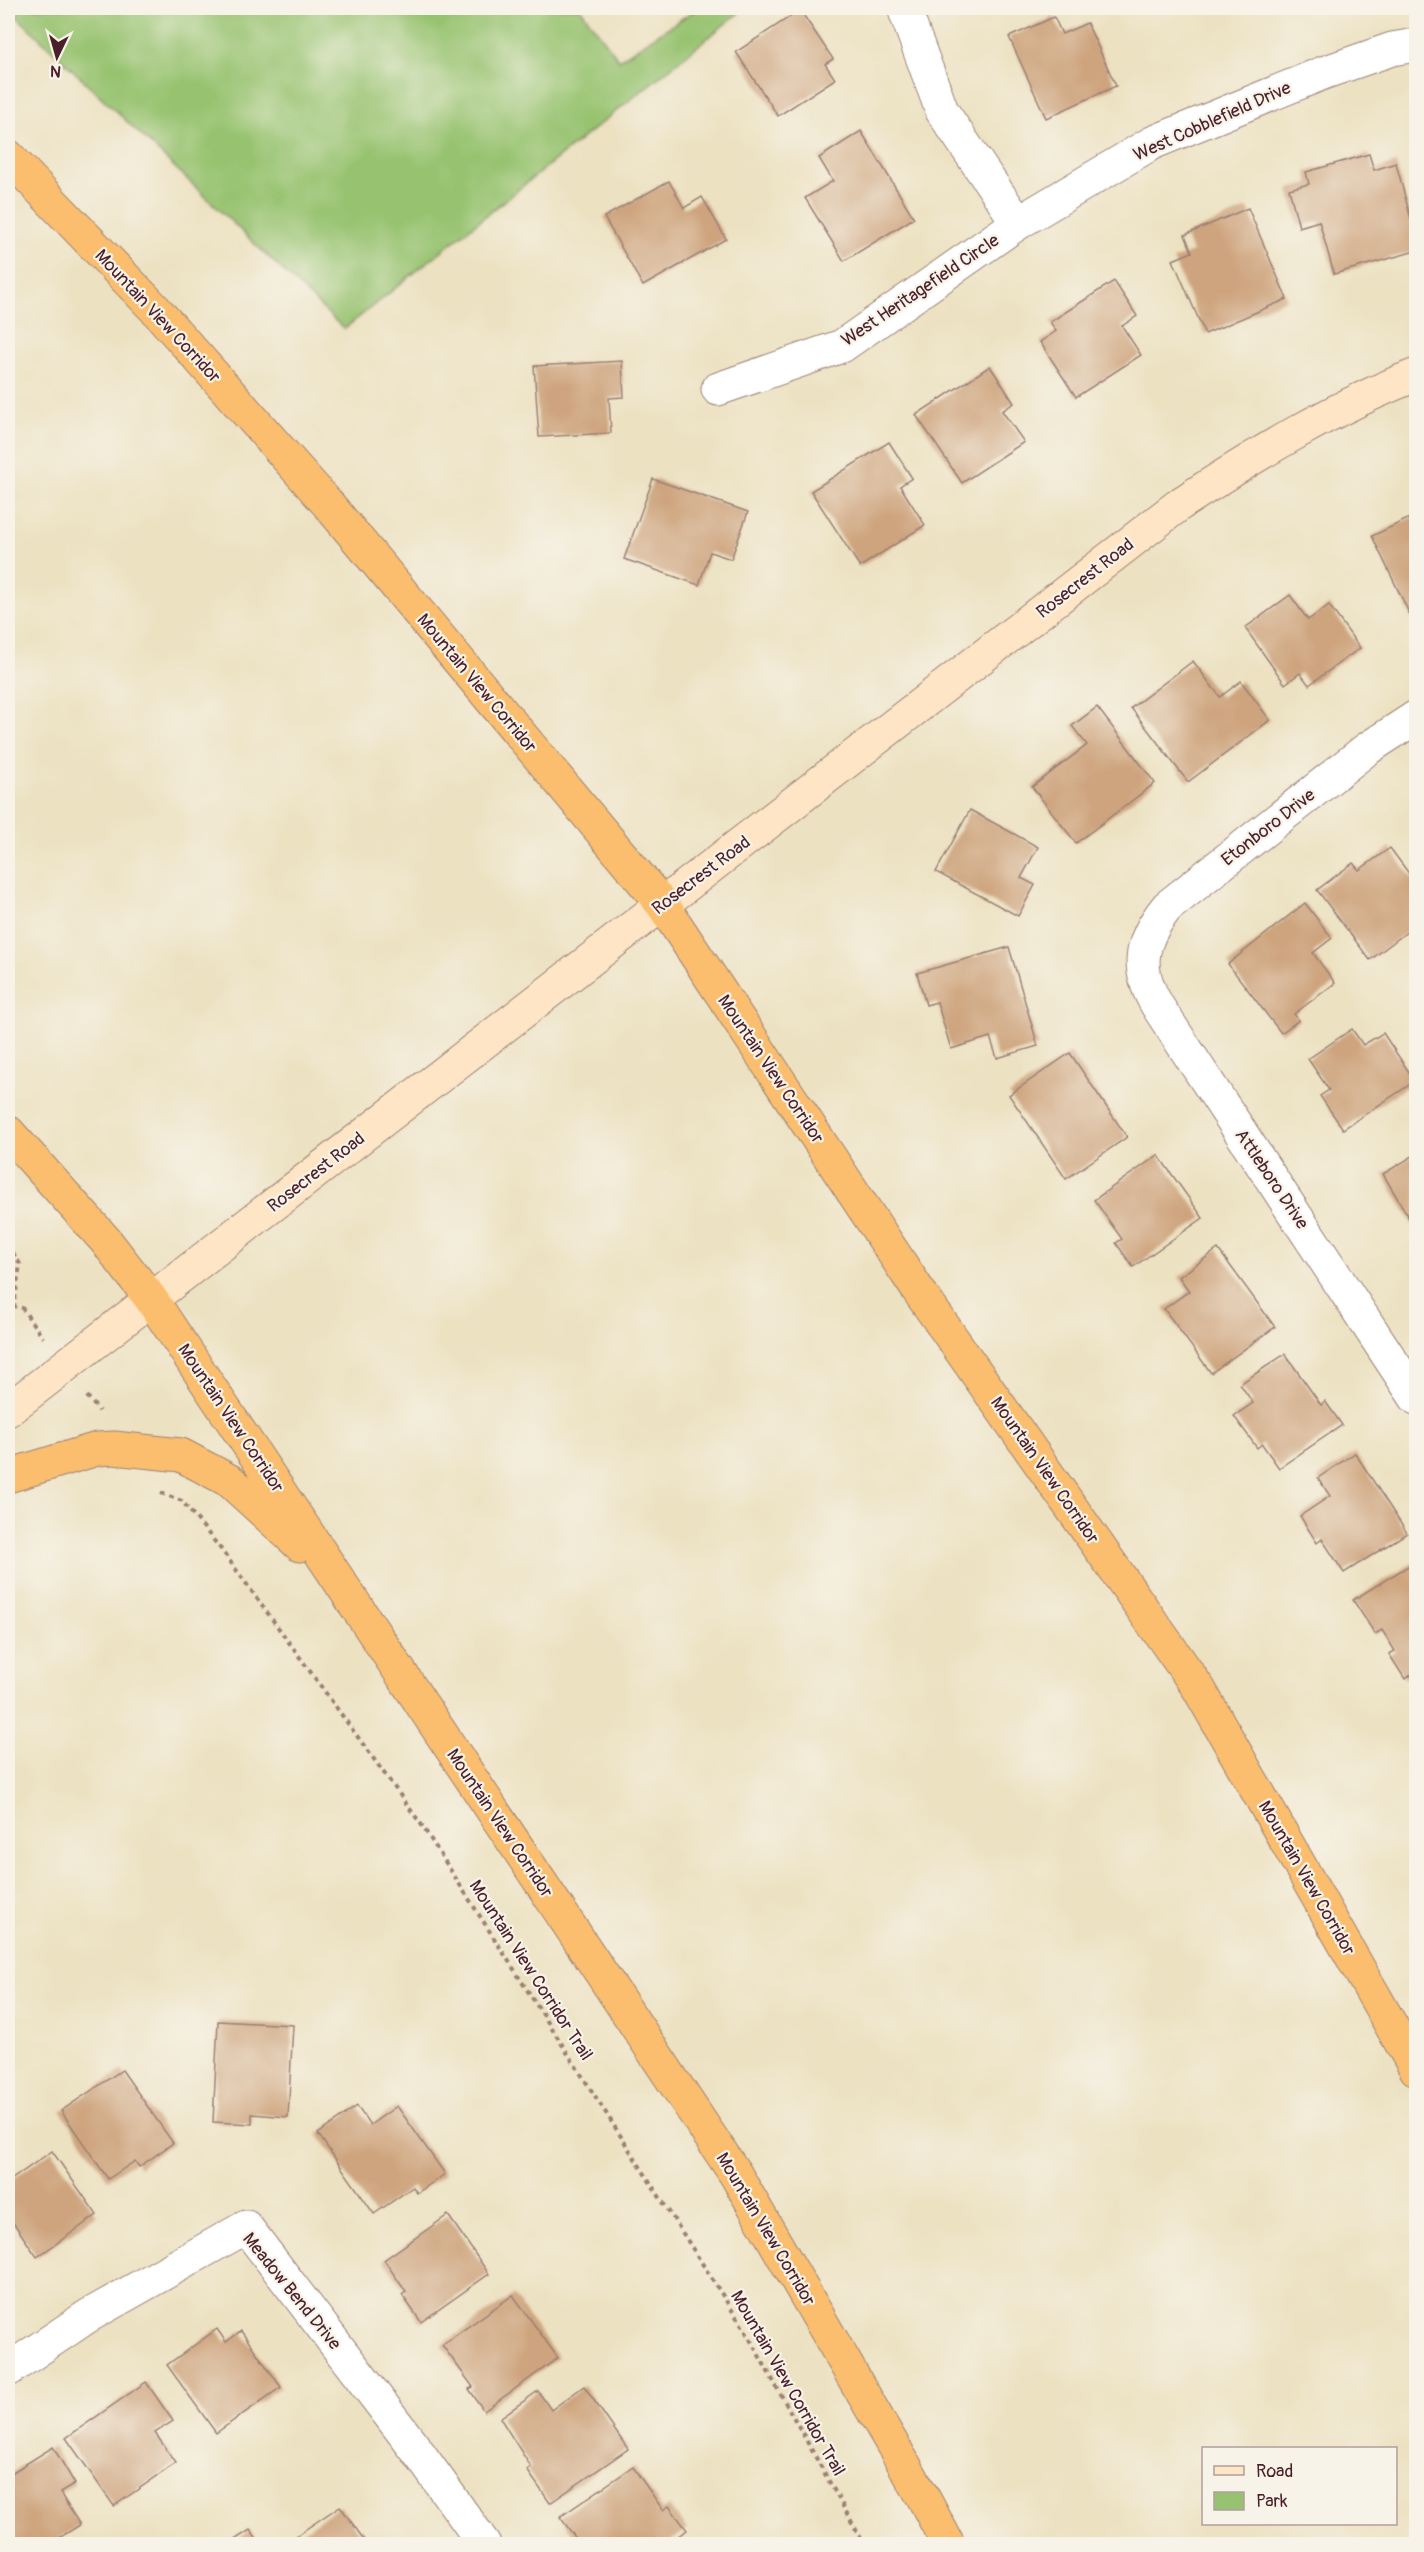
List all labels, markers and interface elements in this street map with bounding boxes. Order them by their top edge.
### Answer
north arrow [27,27,87,87]
text: N [49,60,62,81]
street label: West Cobblefield Drive [1130,76,1295,167]
street label: West Heritagefield Circle [837,229,1004,352]
street label: Mountain View Corridor [90,245,226,388]
street label: Rosecrest Road [1032,533,1139,624]
street label: Mountain View Corridor [412,609,542,758]
street label: Etonboro Drive [1217,784,1320,871]
street label: Rosecrest Road [647,831,755,920]
street label: Mountain View Corridor [712,990,829,1149]
street label: Attleboro Drive [1230,1125,1314,1234]
street label: Rosecrest Road [263,1127,370,1218]
street label: Mountain View Corridor [172,1339,289,1498]
street label: Mountain View Corridor [985,1392,1104,1549]
street label: Mountain View Corridor [441,1744,558,1903]
street label: Mountain View Corridor [1253,1797,1360,1960]
street label: Mountain View Corridor Trail [464,1876,598,2065]
street label: Mountain View Corridor [711,2148,821,2311]
street label: Meadow Bend Drive [237,2228,346,2355]
street label: Mountain View Corridor Trail [725,2286,850,2480]
legend [1202,2447,1397,2525]
text: Road [1256,2460,1293,2483]
text: Park [1256,2490,1288,2513]

